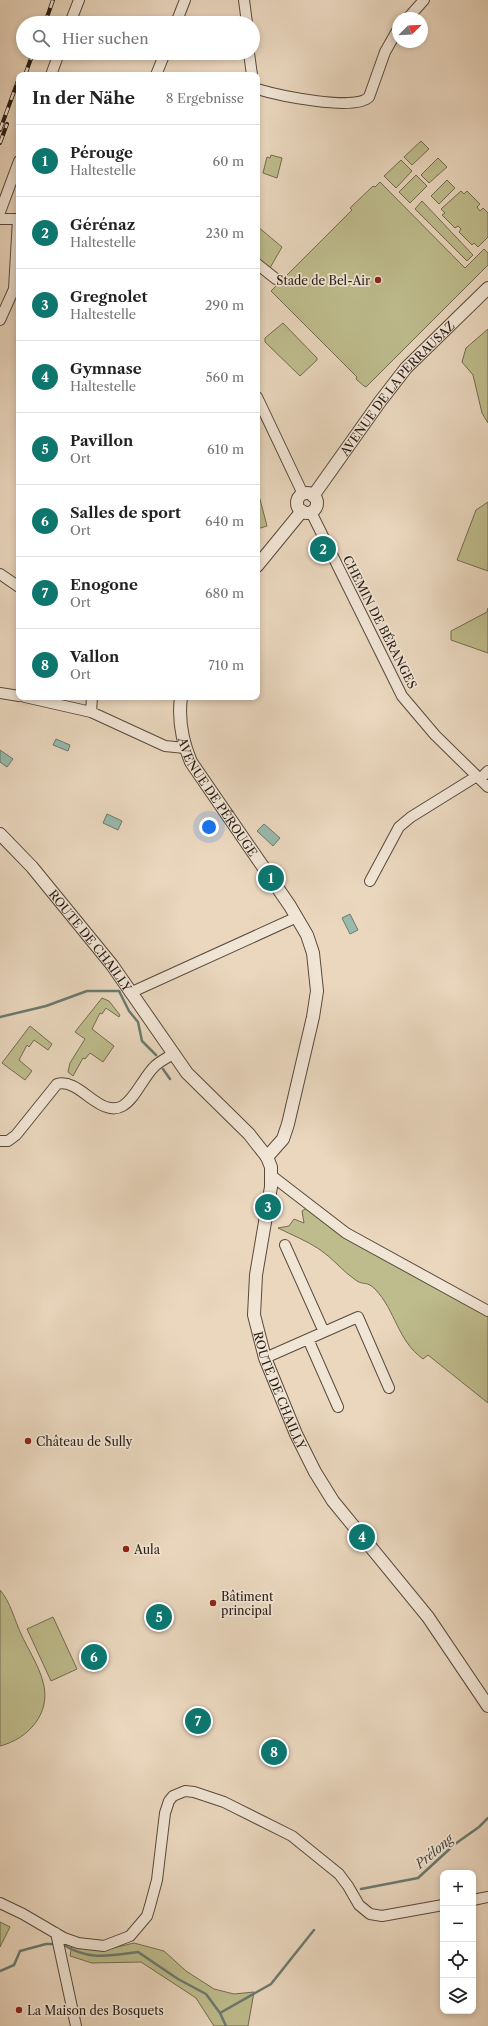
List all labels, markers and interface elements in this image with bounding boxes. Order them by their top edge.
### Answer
north arrow [392,12,428,48]
search box [16,16,260,60]
icon: search [30,27,52,49]
text: Hier suchen [62,29,149,48]
text: In der Nähe [32,88,135,108]
text: 8 Ergebnisse [166,90,244,106]
text: Pérouge [70,143,133,162]
text: 1 [42,153,48,169]
text: 60 m [213,153,244,169]
text: Haltestelle [70,162,136,178]
text: Gérénaz [70,215,135,234]
text: 2 [41,225,49,241]
text: 230 m [206,225,244,241]
text: Haltestelle [70,234,136,250]
place label: Stade de Bel-Air [276,273,370,288]
marker: Stade de Bel-Air [373,275,383,285]
text: Gregnolet [70,287,148,306]
text: 3 [41,297,49,313]
text: 290 m [205,297,244,313]
text: Haltestelle [70,306,136,322]
street label: AVENUE DE LA PERRAUSAZ [336,318,457,459]
text: Gymnase [70,359,142,378]
text: 4 [41,369,49,385]
text: 560 m [206,369,244,385]
text: Haltestelle [70,378,136,394]
text: Pavillon [70,431,133,450]
text: 5 [41,441,49,457]
text: 610 m [207,441,244,457]
text: Ort [70,450,91,466]
text: Salles de sport [70,503,181,522]
text: 6 [41,513,49,529]
text: 640 m [205,513,244,529]
text: Ort [70,522,91,538]
pin: 2 [310,534,336,564]
street label: CHEMIN DE BÉRANGES [340,552,421,691]
text: Enogone [70,575,138,594]
text: 7 [42,585,48,601]
text: 680 m [205,585,244,601]
text: Ort [70,594,91,610]
text: Vallon [70,647,119,666]
text: 8 [41,657,49,673]
text: 710 m [208,657,244,673]
text: Ort [70,666,91,682]
street label: AVENUE DE PÉROUGE [175,735,261,859]
your location [199,817,219,837]
pin: 1 [258,863,284,893]
street label: ROUTE DE CHAILLY [46,886,136,995]
pin: 3 [255,1192,281,1222]
street label: ROUTE DE CHAILLY [251,1330,310,1452]
place label: Château de Sully [36,1434,133,1449]
marker: Château de Sully [23,1436,33,1446]
pin: 4 [349,1522,375,1552]
place label: Aula [133,1542,161,1557]
marker: Aula [121,1544,131,1554]
place label: Bâtiment principal [221,1589,274,1618]
marker: Bâtiment principal [208,1598,218,1608]
pin: 5 [146,1602,172,1632]
pin: 6 [81,1642,107,1672]
pin: 7 [185,1706,211,1736]
pin: 8 [261,1737,287,1767]
water label: Prélong [411,1830,457,1872]
map controls [440,1870,476,2014]
button: + [440,1870,476,1906]
button: − [440,1906,476,1942]
button: locate [440,1942,476,1978]
button: layers [440,1978,476,2014]
place label: La Maison des Bosquets [27,2003,164,2018]
marker: La Maison des Bosquets [14,2005,24,2015]

